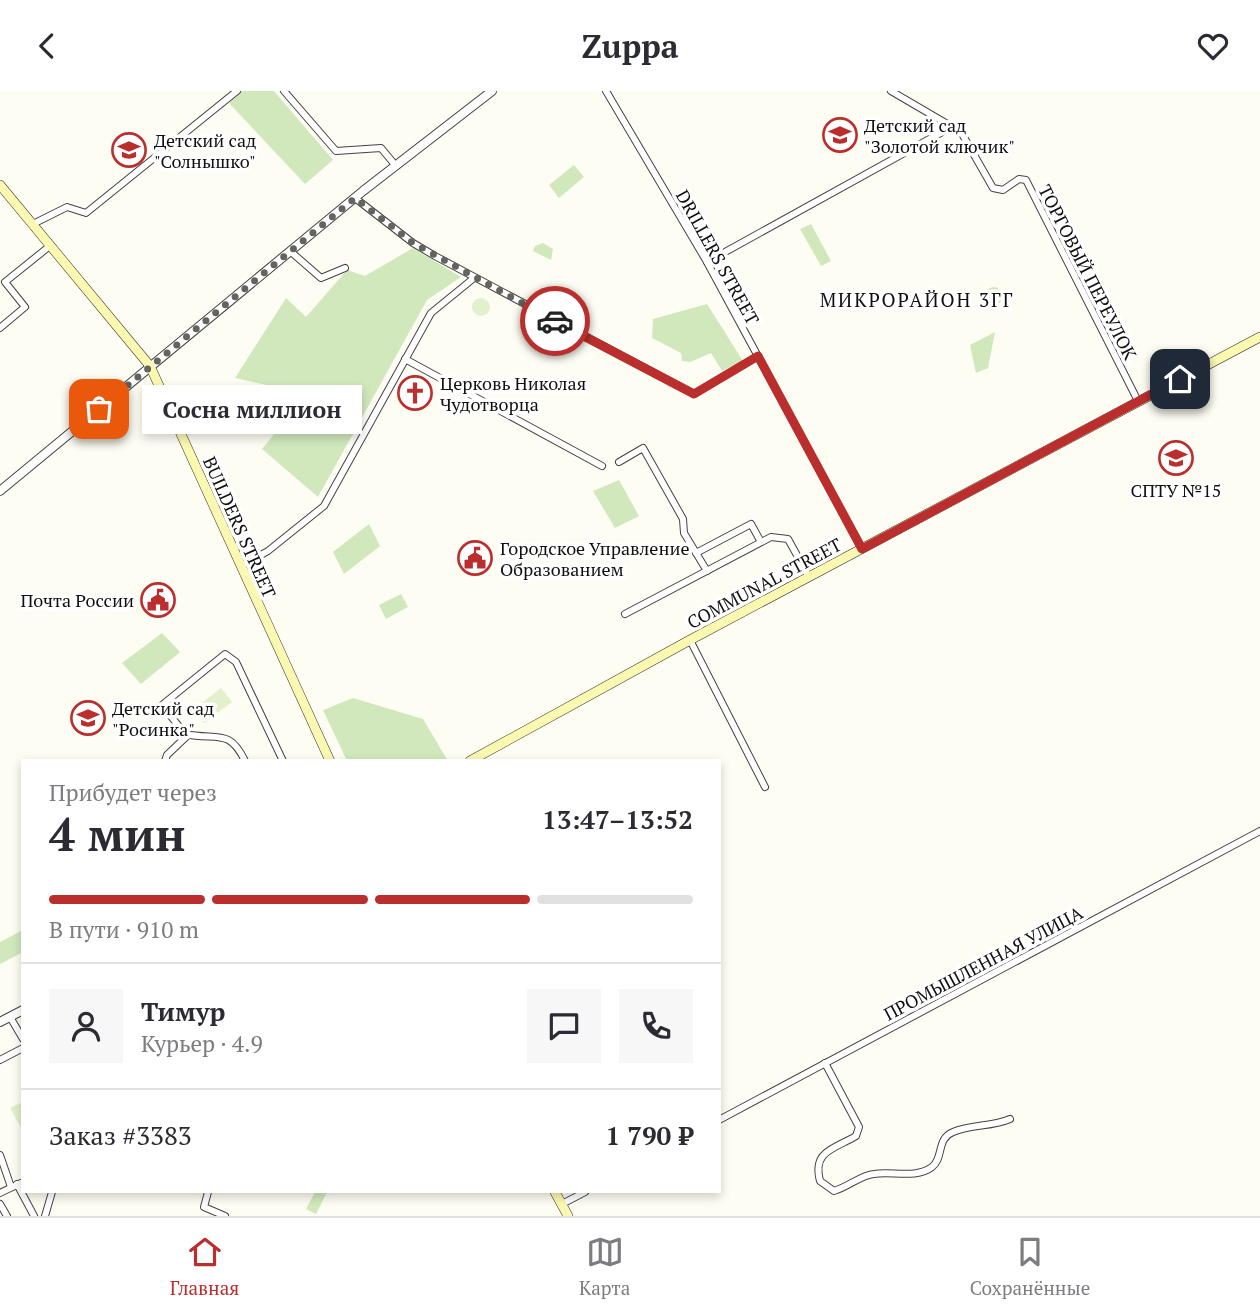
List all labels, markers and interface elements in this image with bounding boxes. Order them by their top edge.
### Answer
text: Zuppa [582,25,679,67]
icon: back [28,27,66,65]
icon: heart [1194,27,1232,65]
place label: Детский сад "Золотой ключик" [864,113,1015,158]
school or university icon: Детский сад "Золотой ключик" [821,116,859,154]
place label: Детский сад "Солнышко" [154,128,256,173]
school or university icon: Детский сад "Солнышко" [110,131,148,169]
street label: ТОРГОВЫЙ ПЕРЕУЛОК [1033,180,1143,364]
street label: DRILLERS STREET [671,185,765,329]
courier [520,286,590,356]
district label: МИКРОРАЙОН 3ГГ [820,287,1014,312]
icon: car [536,302,574,340]
pin [1150,349,1210,409]
icon: home [1161,360,1199,398]
place label: Церковь Николая Чудотворца [440,371,586,416]
church icon: Церковь Николая Чудотворца [396,374,434,412]
pin [69,379,129,439]
callout: Сосна миллион [141,385,362,433]
icon: bag [80,390,118,428]
text: Сосна миллион [163,394,341,425]
school or university icon: СПТУ №15 [1157,439,1195,477]
street label: BUILDERS STREET [198,452,282,602]
place label: СПТУ №15 [1131,478,1221,502]
street label: COMMUNAL STREET [682,532,846,634]
place label: Городское Управление Образованием [500,536,690,581]
public building icon: Городское Управление Образованием [456,539,494,577]
public building icon: Почта России [139,581,177,619]
place label: Почта России [20,588,134,612]
place label: Детский сад "Росинка" [112,696,214,741]
school or university icon: Детский сад "Росинка" [69,699,107,737]
text: Прибудет через [49,777,217,808]
text: 13:47–13:52 [542,802,693,836]
text: 4 мин [49,803,186,864]
street label: ПРОМЫШЛЕННАЯ УЛИЦА [879,900,1087,1026]
text: В пути · 910 m [49,914,199,945]
button: person [49,989,123,1063]
button: chat [527,989,601,1063]
button: phone [619,989,693,1063]
text: Тимур [141,994,225,1028]
text: Курьер · 4.9 [141,1028,263,1059]
text: Заказ #3383 [49,1118,192,1152]
text: 1 790 ₽ [606,1118,693,1152]
tab: Главная [170,1233,239,1300]
tab: Карта [579,1233,630,1300]
tab: Сохранённые [970,1233,1090,1300]

